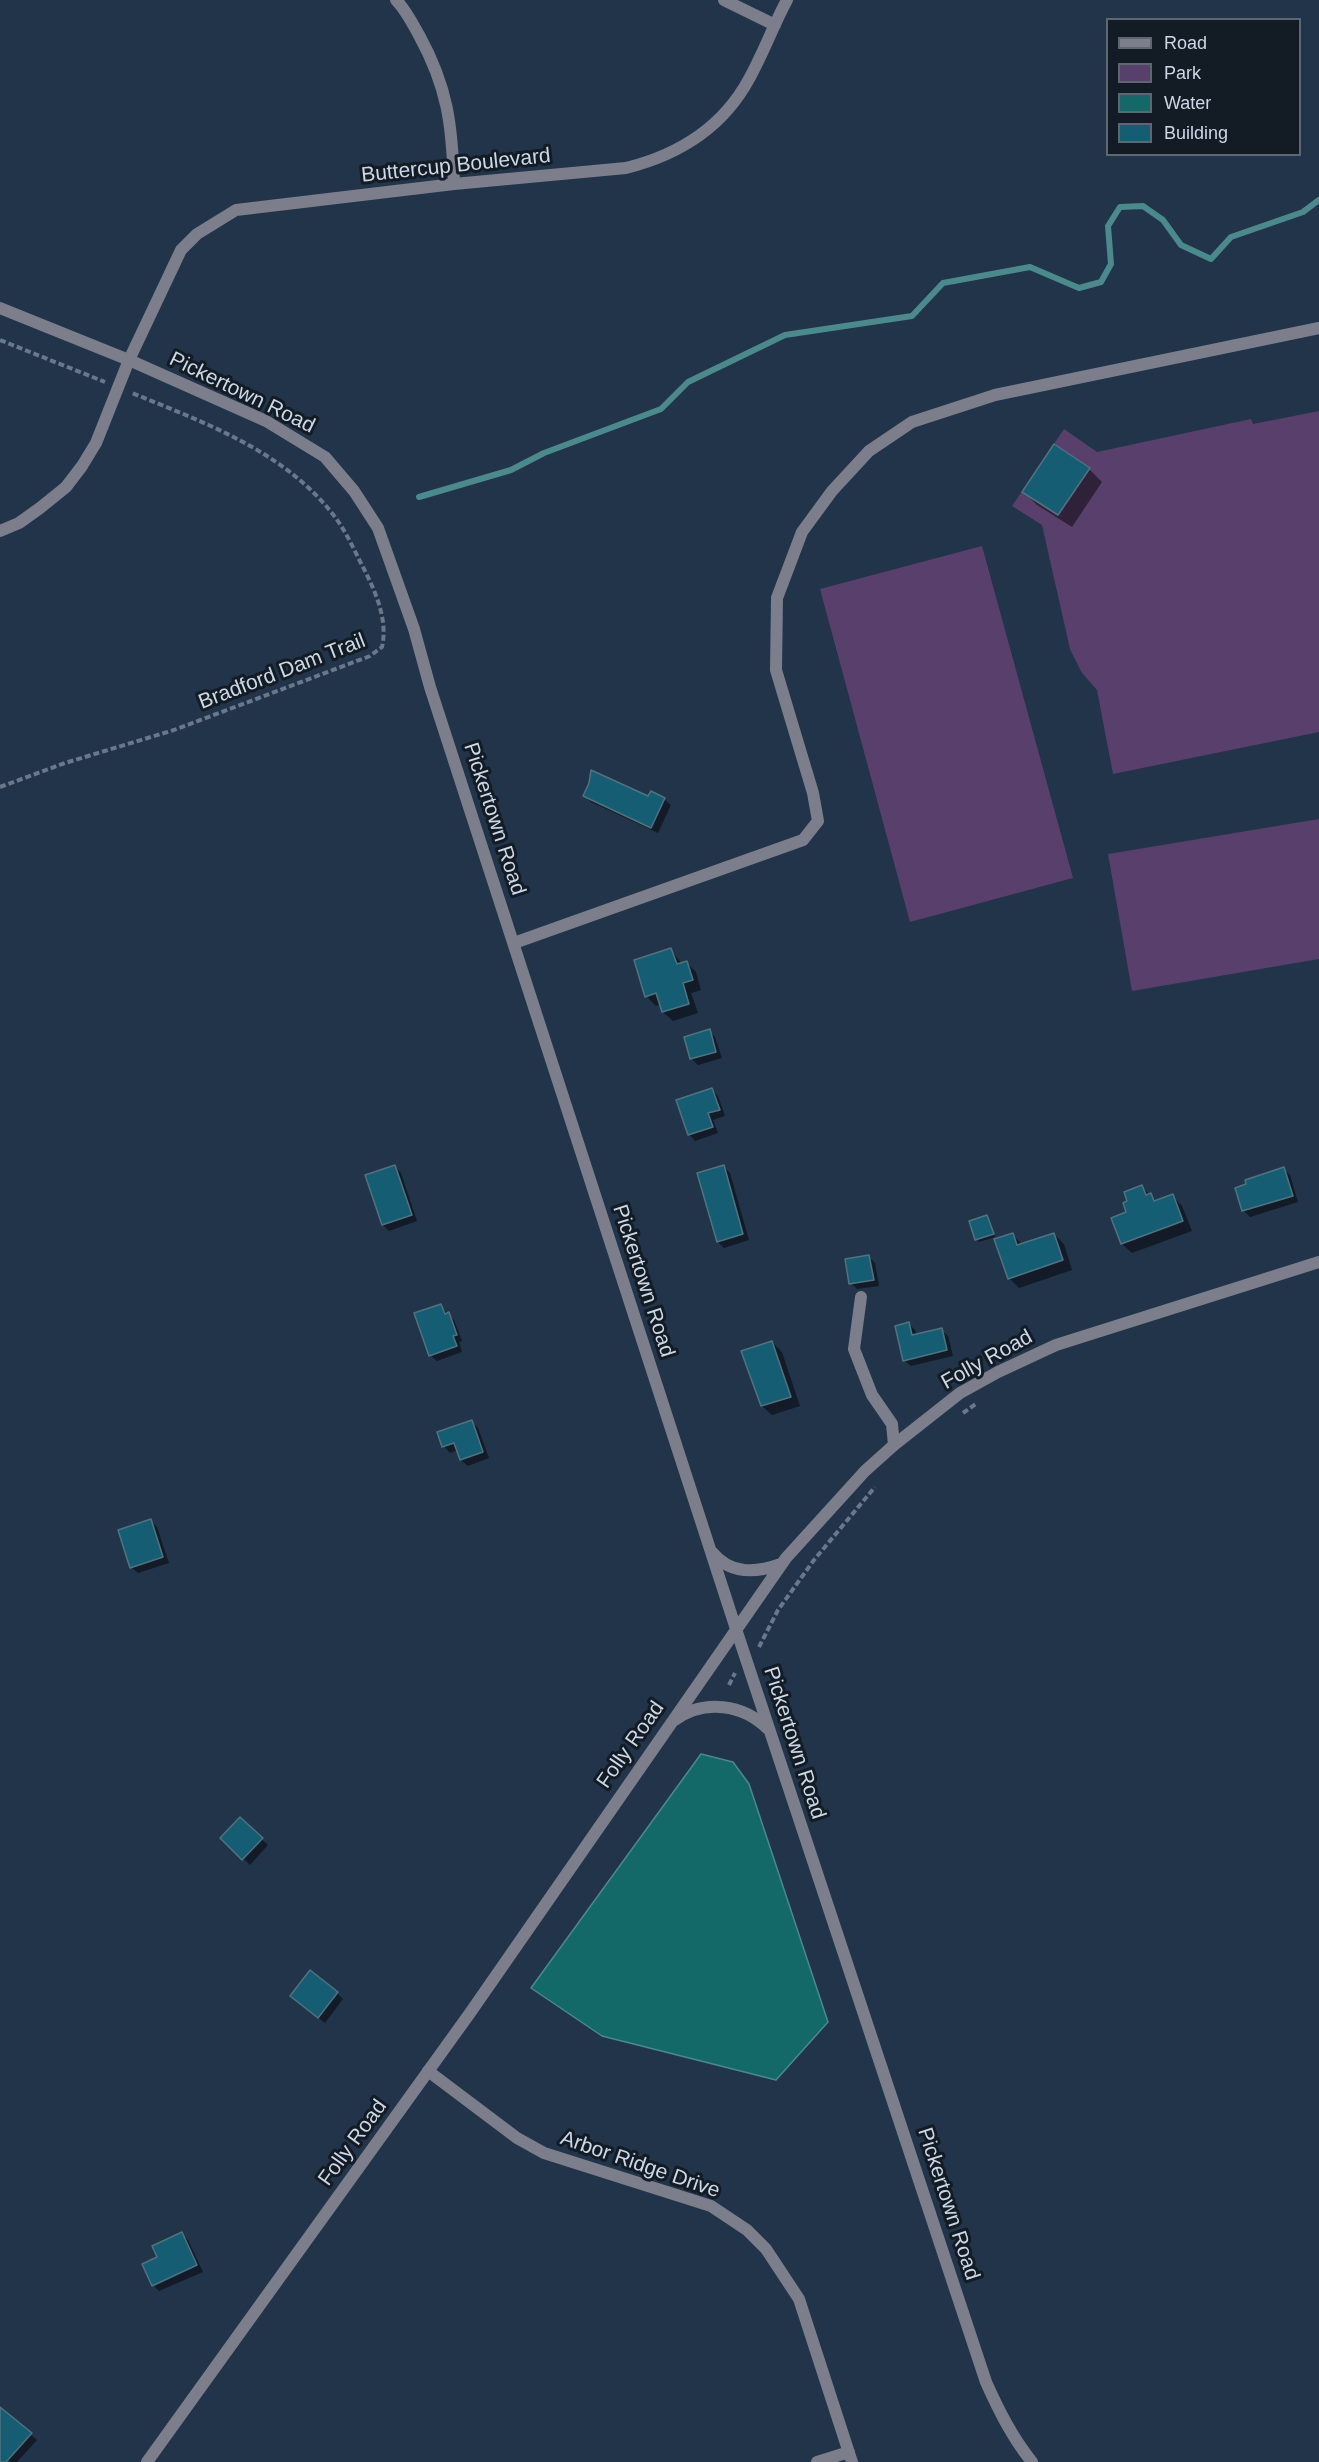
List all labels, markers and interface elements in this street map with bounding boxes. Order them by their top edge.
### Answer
legend [1106,18,1301,156]
text: Road [1164,33,1207,53]
text: Park [1164,63,1201,83]
text: Water [1164,93,1211,113]
text: Building [1164,123,1228,143]
street label: Buttercup Boulevard [360,144,552,188]
street label: Pickertown Road [165,347,319,439]
street label: Bradford Dam Trail [195,629,369,715]
street label: Pickertown Road [457,740,531,898]
street label: Pickertown Road [606,1202,680,1360]
street label: Folly Road [937,1325,1037,1395]
street label: Pickertown Road [757,1664,831,1822]
street label: Folly Road [592,1697,670,1793]
street label: Folly Road [313,2095,393,2191]
street label: Pickertown Road [911,2125,985,2283]
street label: Arbor Ridge Drive [557,2126,723,2204]

